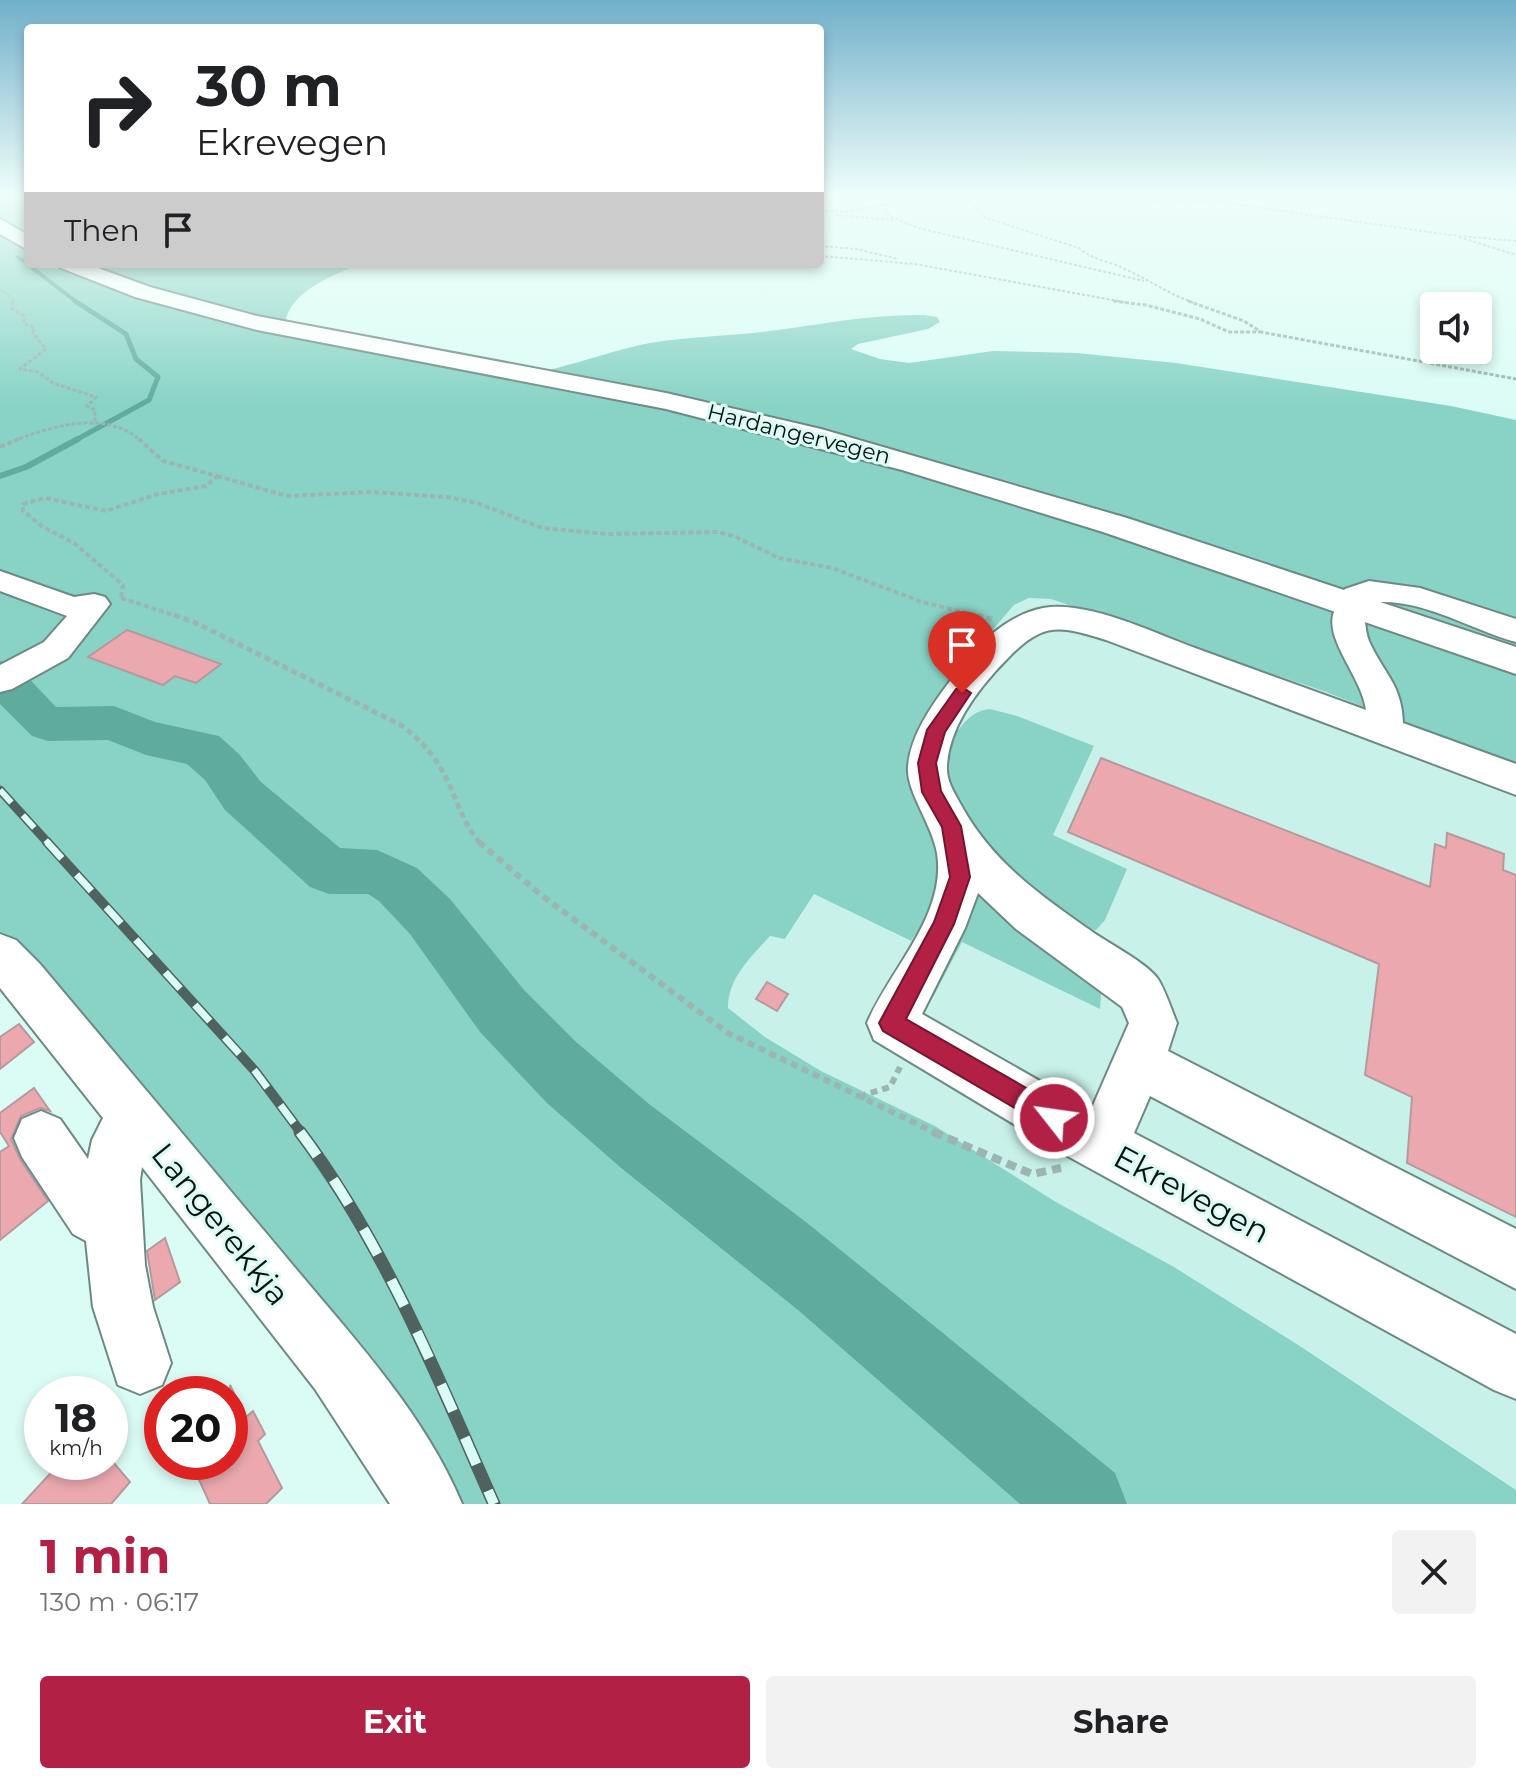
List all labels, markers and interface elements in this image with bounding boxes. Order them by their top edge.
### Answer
text: 30 m [196,52,342,120]
icon: right [64,56,168,160]
text: Ekrevegen [196,120,388,164]
icon: arrive [156,208,200,252]
text: Then [64,212,140,249]
map controls [1420,292,1492,364]
button: sound [1420,292,1492,364]
street label: Hardangervegen [705,398,893,470]
pin [928,611,996,693]
icon: arrive [940,623,984,667]
position arrow [1012,1076,1096,1160]
street label: Langerekkja [144,1135,298,1313]
street label: Ekrevegen [1107,1137,1277,1251]
speed limit sign: 20 [144,1376,248,1480]
text: 18 [55,1393,97,1442]
text: km/h [49,1436,103,1460]
text: 1 min [40,1527,170,1585]
button: close [1392,1530,1476,1614]
text: 130 m · 06:17 [40,1586,199,1618]
button: Exit [40,1676,750,1768]
button: Share [766,1676,1476,1768]

